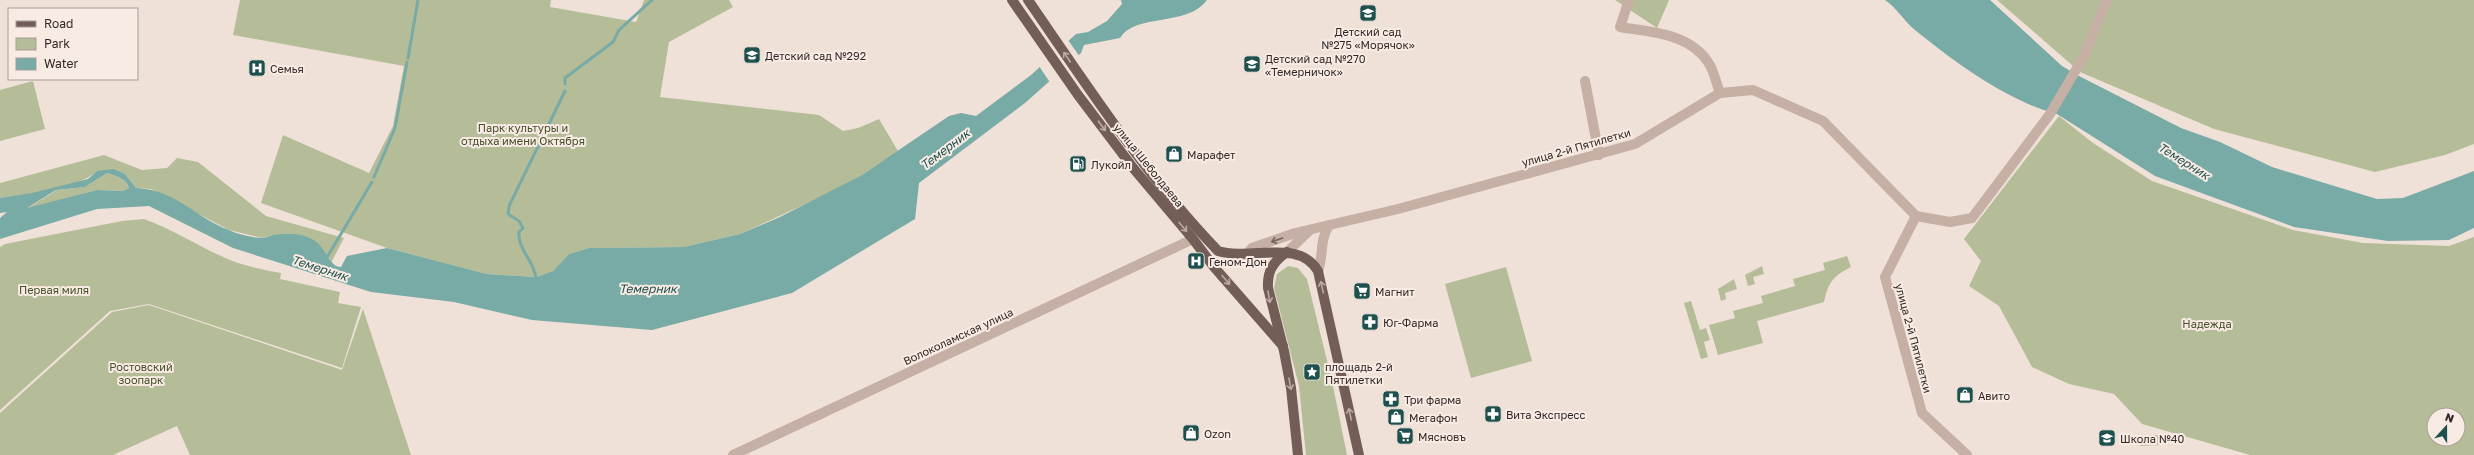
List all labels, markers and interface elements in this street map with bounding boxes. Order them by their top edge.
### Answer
school or university icon: Детский сад №275 «Морячок» [1358,3,1378,23]
legend [8,8,138,80]
text: Road [44,16,73,31]
place label: Детский сад №275 «Морячок» [1321,25,1415,51]
text: Park [44,36,70,51]
school or university icon: Детский сад №292 [742,45,762,65]
place label: Детский сад №292 [765,49,866,62]
one-way arrow [1062,51,1070,63]
place label: Детский сад №270 «Темерничок» [1265,52,1366,78]
school or university icon: Детский сад №270 «Темерничок» [1242,54,1262,74]
text: Water [44,56,78,71]
hospital icon: Семья [247,58,267,78]
place label: Семья [270,62,304,75]
one-way arrow [1097,120,1106,131]
park label: Парк культуры и отдыха имени Октября [461,121,585,147]
street label: улица Шеболдаева [1111,121,1187,209]
water label: Темерник [917,124,974,172]
street label: улица 2-й Пятилетки [1520,125,1632,169]
water label: Темерник [2155,139,2214,184]
shop icon: Марафет [1164,144,1184,164]
place label: Марафет [1187,148,1236,161]
fuel station icon: Лукойл [1068,154,1088,174]
place label: Лукойл [1091,158,1131,171]
one-way arrow [1179,222,1188,232]
one-way arrow [1271,236,1283,244]
hospital icon: Геном-Дон [1186,251,1206,271]
water label: Темерник [290,252,352,285]
place label: Геном-Дон [1209,255,1267,268]
one-way arrow [1221,275,1230,286]
water label: Темерник [619,281,679,296]
one-way arrow [1318,281,1325,294]
supermarket icon: Магнит [1352,281,1372,301]
street label: улица 2-й Пятилетки [1893,282,1935,394]
park label: Первая миля [19,283,89,296]
place label: Магнит [1375,285,1415,298]
one-way arrow [1266,290,1274,303]
street label: Волоколамская улица [901,305,1015,367]
pharmacy icon: Юг-Фарма [1360,312,1380,332]
place label: Юг-Фарма [1383,316,1438,329]
park label: Надежда [2182,317,2232,330]
park label: Ростовский зоопарк [109,360,173,386]
place label: площадь 2-й Пятилетки [1325,360,1393,386]
place icon: площадь 2-й Пятилетки [1302,362,1322,382]
one-way arrow [1287,377,1295,390]
shop icon: Авито [1955,385,1975,405]
pharmacy icon: Три фарма [1381,389,1401,409]
place label: Авито [1978,389,2011,402]
place label: Три фарма [1404,393,1461,406]
pharmacy icon: Вита Экспресс [1483,404,1503,424]
shop icon: Мегафон [1386,407,1406,427]
north arrow [2426,407,2466,447]
one-way arrow [1346,408,1354,421]
place label: Вита Экспресс [1506,408,1586,421]
text: N [2444,410,2456,425]
place label: Мегафон [1409,411,1457,424]
shop icon: Ozon [1181,423,1201,443]
supermarket icon: Мясновъ [1395,426,1415,446]
place label: Ozon [1204,427,1231,440]
school or university icon: Школа №40 [2097,428,2117,448]
place label: Мясновъ [1418,430,1466,443]
place label: Школа №40 [2120,432,2184,445]

